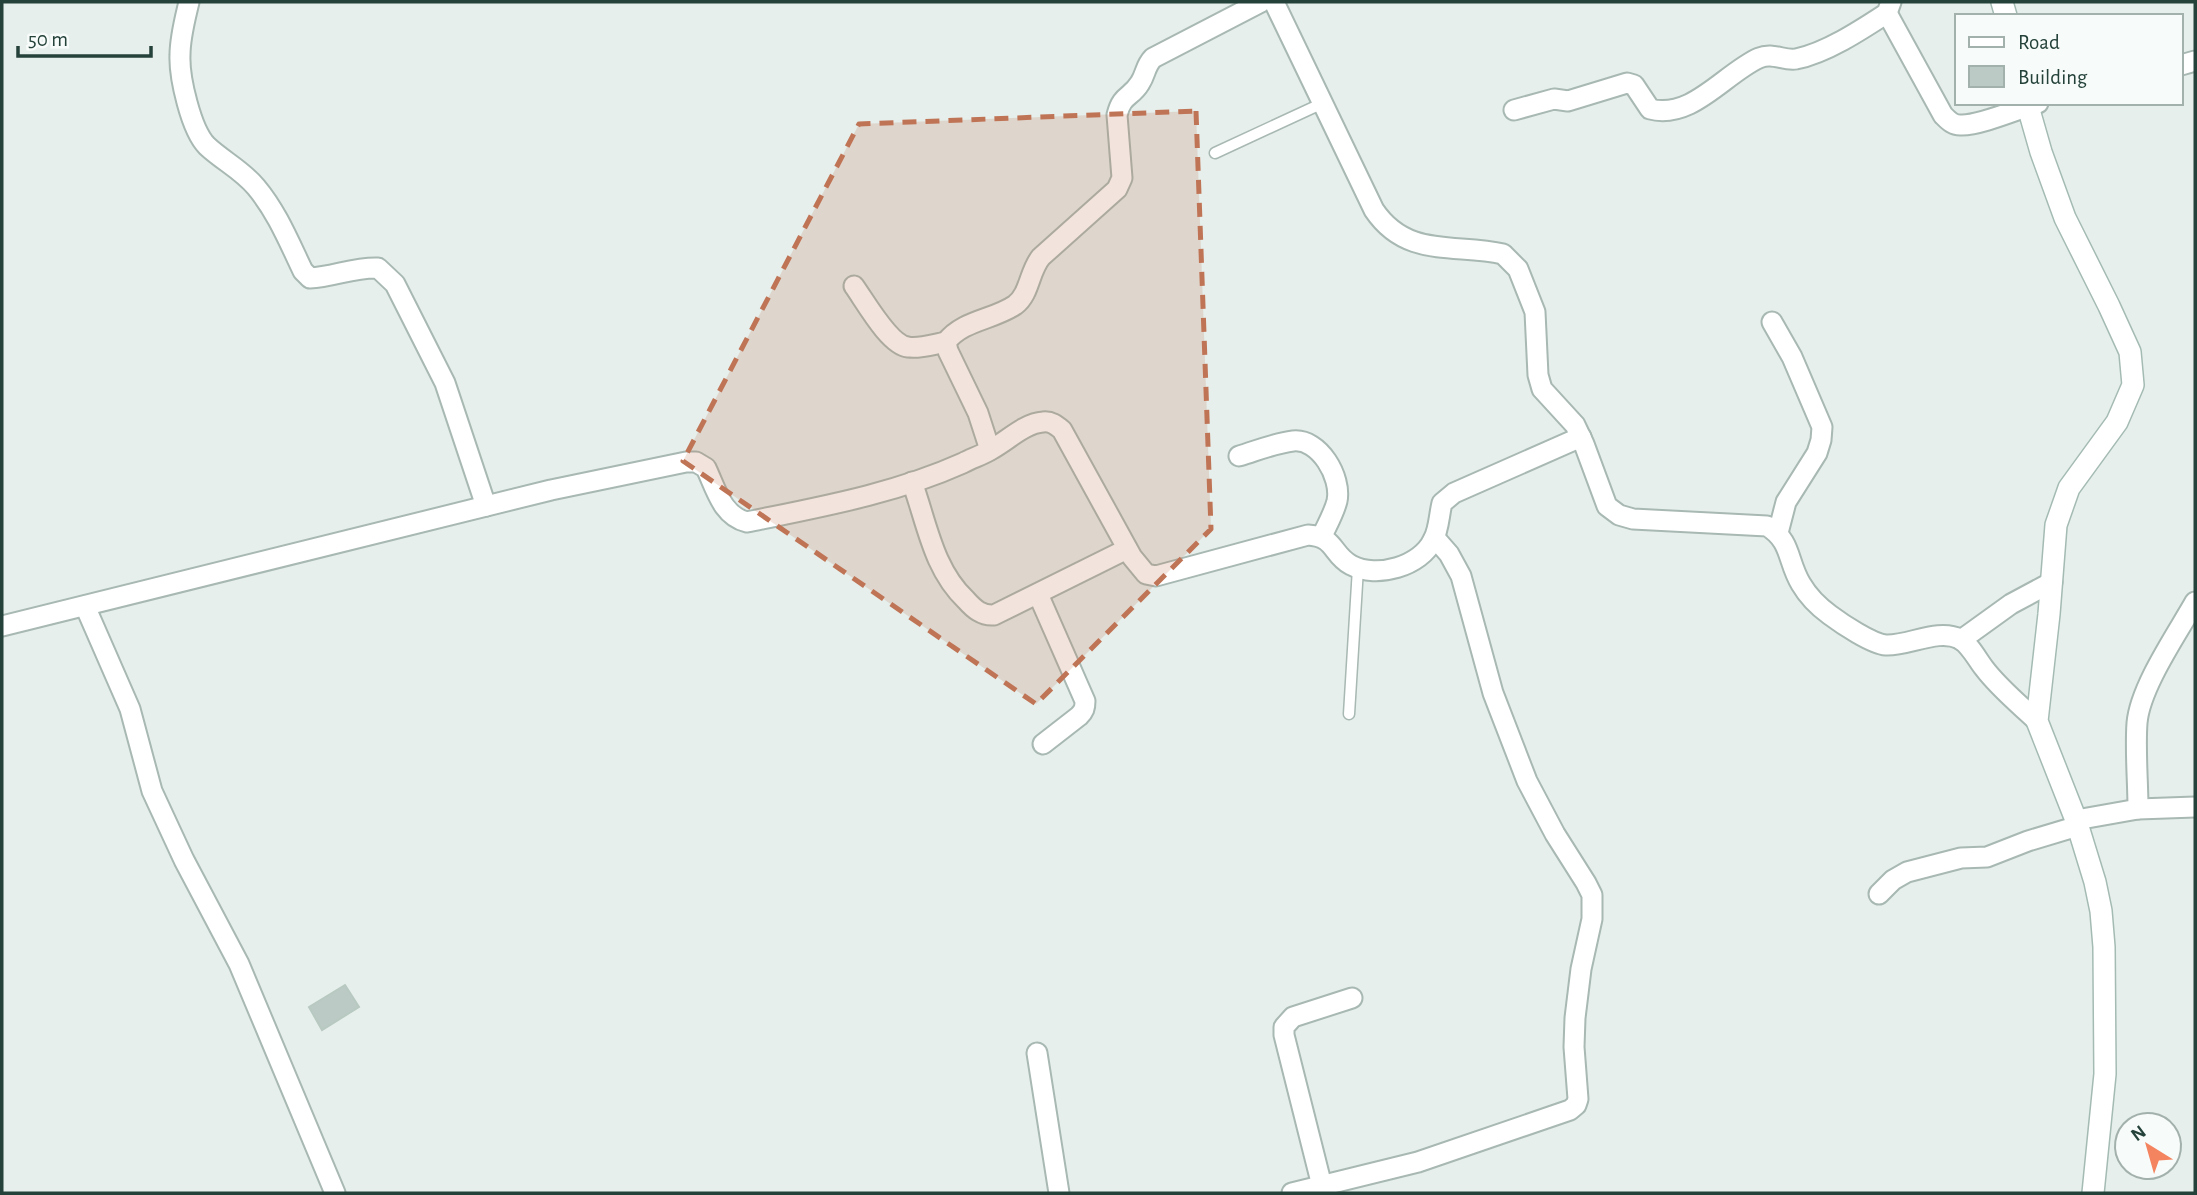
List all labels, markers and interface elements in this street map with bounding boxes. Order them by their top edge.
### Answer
scale bar [18,14,150,58]
legend [1955,14,2183,105]
text: 50 m [28,29,68,50]
text: Road [2018,32,2060,53]
text: Building [2018,67,2088,88]
north arrow [2113,1111,2183,1181]
text: N [2128,1122,2150,1145]

